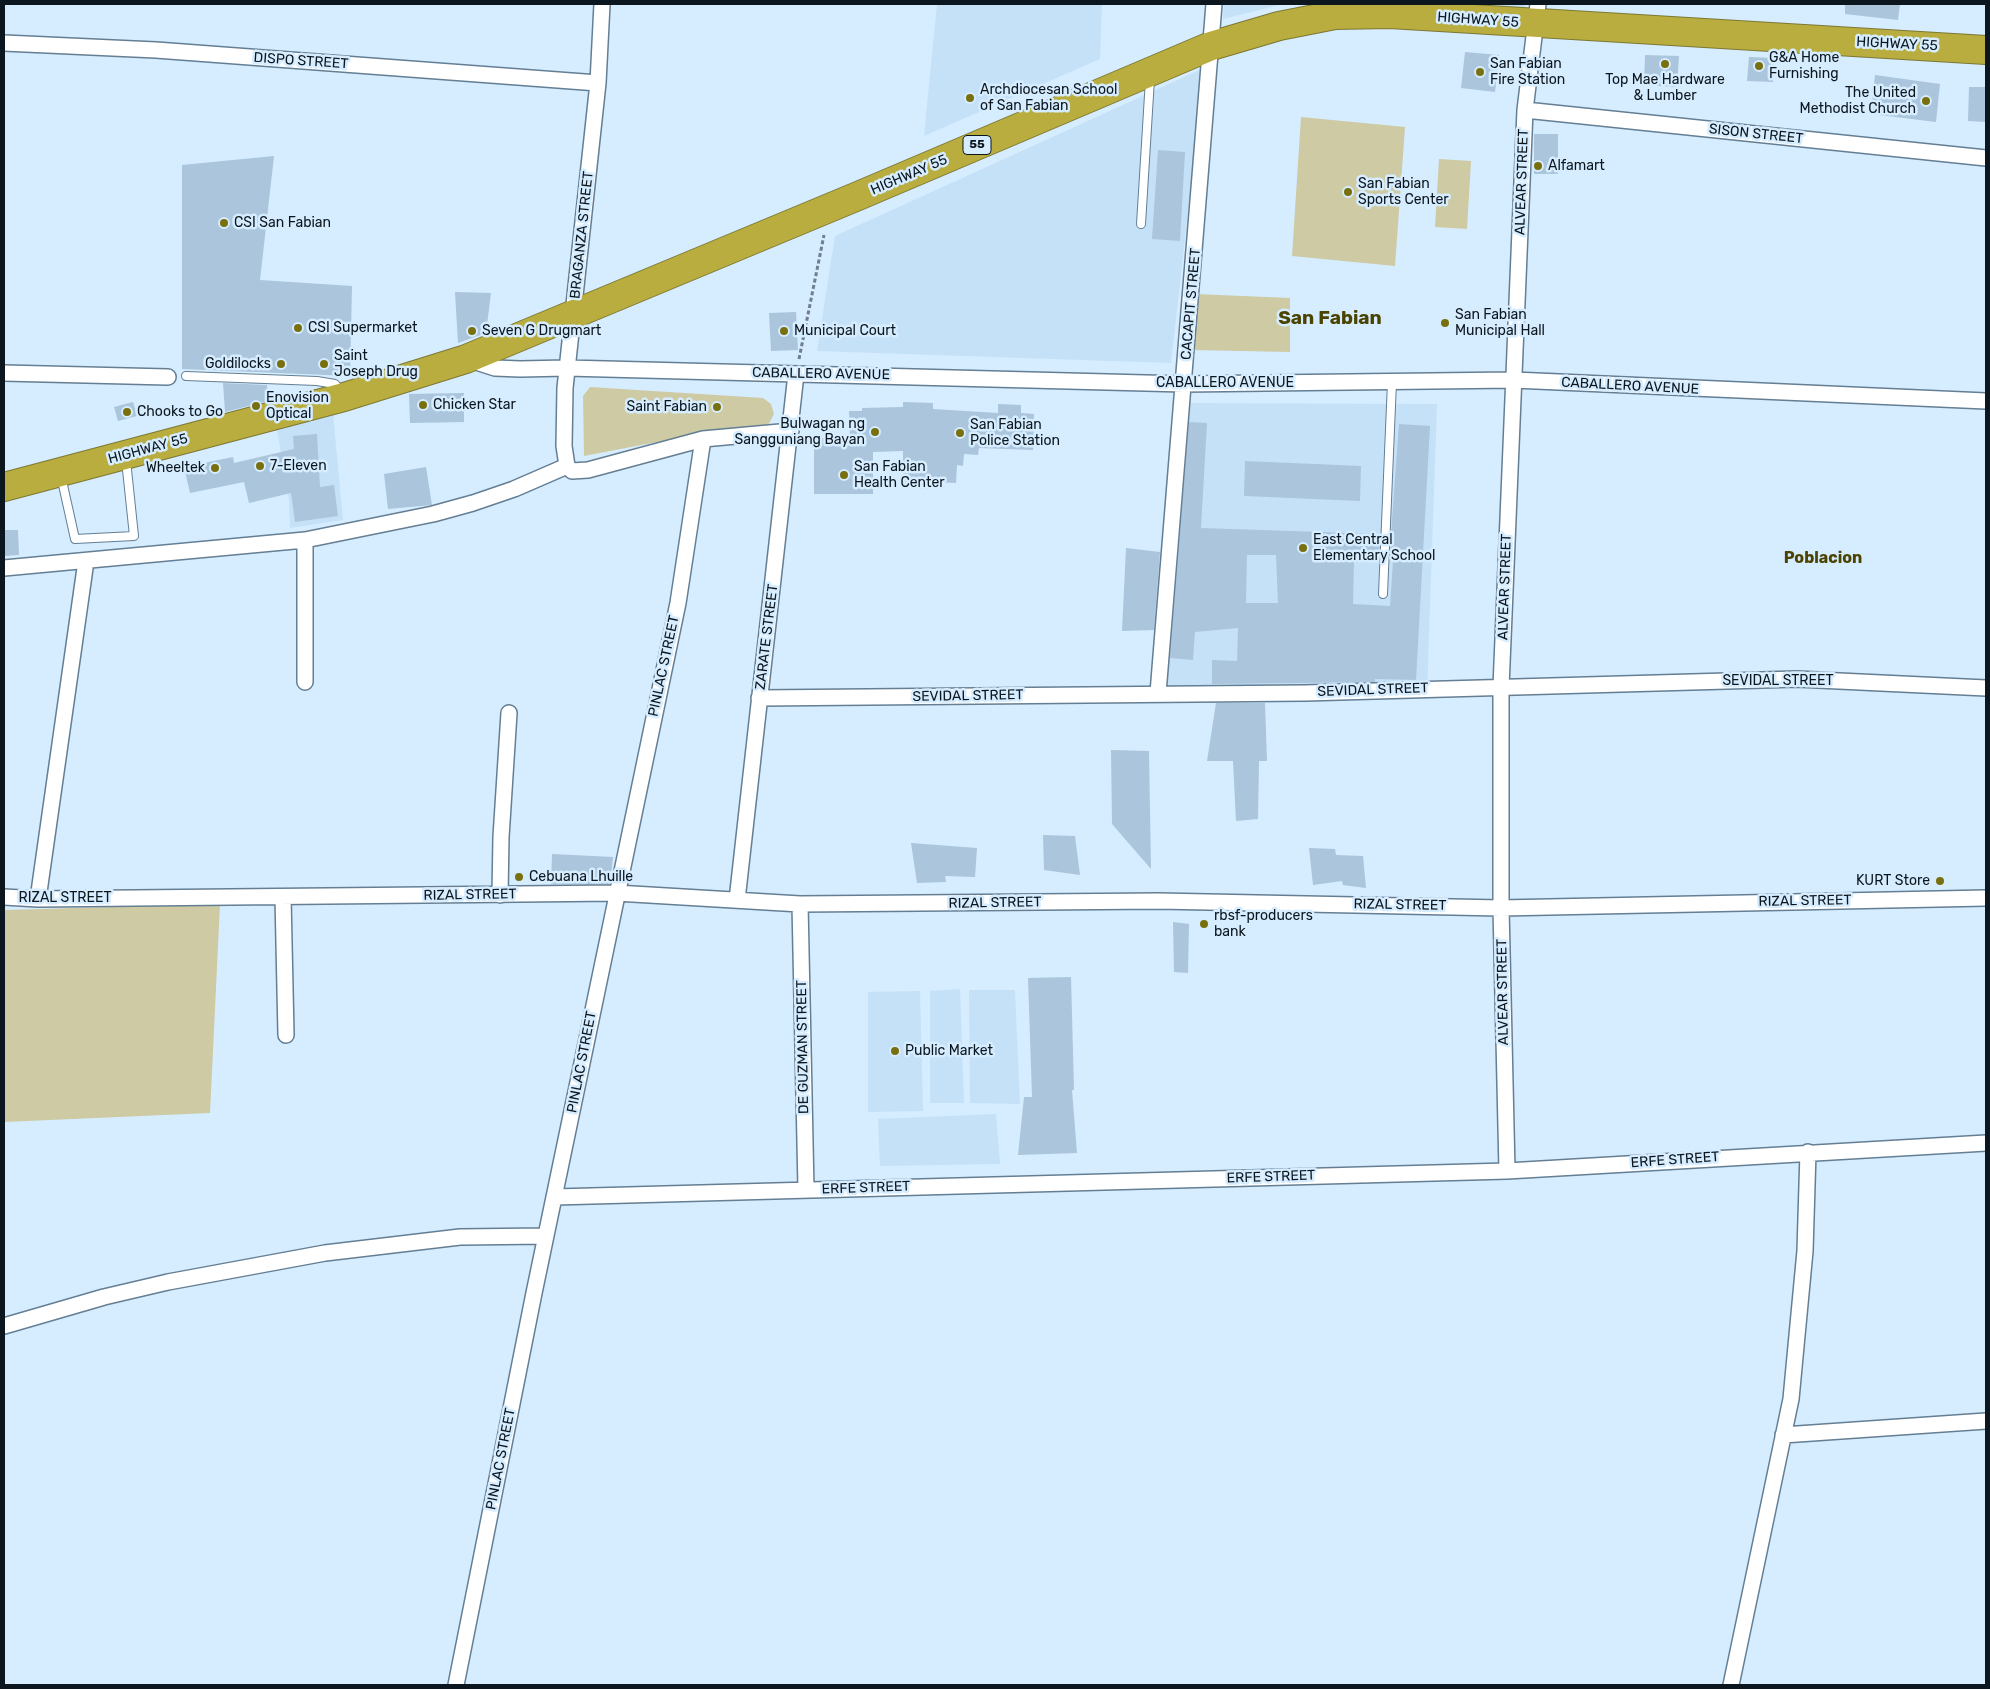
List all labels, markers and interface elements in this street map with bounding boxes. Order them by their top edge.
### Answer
street label: HIGHWAY 55 [1437,9,1519,31]
street label: HIGHWAY 55 [1856,33,1938,55]
street label: DISPO STREET [253,49,349,73]
place label: G&A Home Furnishing [1769,50,1839,82]
place label: San Fabian Fire Station [1490,56,1565,88]
marker: Top Mae Hardware & Lumber [1659,58,1671,70]
marker: G&A Home Furnishing [1753,60,1765,72]
marker: San Fabian Fire Station [1474,66,1486,78]
place label: Top Mae Hardware & Lumber [1605,72,1725,104]
place label: Archdiocesan School of San Fabian [980,82,1117,114]
place label: The United Methodist Church [1800,85,1916,118]
marker: Archdiocesan School of San Fabian [964,92,976,104]
marker: The United Methodist Church [1920,95,1932,107]
street label: SISON STREET [1708,121,1804,147]
street label: ALVEAR STREET [1512,128,1532,236]
road number: 55 [963,136,991,154]
street label: HIGHWAY 55 [868,151,950,199]
place label: Alfamart [1548,158,1605,174]
marker: Alfamart [1532,160,1544,172]
street label: BRAGANZA STREET [567,170,597,300]
place label: San Fabian Sports Center [1358,176,1449,208]
marker: San Fabian Sports Center [1342,186,1354,198]
place label: CSI San Fabian [234,215,331,231]
marker: CSI San Fabian [218,217,230,229]
street label: CACAPIT STREET [1178,247,1204,361]
place label: San Fabian Municipal Hall [1455,307,1545,340]
district label: San Fabian [1278,308,1382,330]
marker: San Fabian Municipal Hall [1439,317,1451,329]
place label: CSI Supermarket [308,320,418,336]
marker: CSI Supermarket [292,322,304,334]
place label: Seven G Drugmart [482,323,601,339]
place label: Municipal Court [794,323,896,339]
marker: Seven G Drugmart [466,325,478,337]
marker: Municipal Court [778,325,790,337]
place label: Saint Joseph Drug [334,348,418,381]
place label: Goldilocks [205,356,271,372]
marker: Goldilocks [275,358,287,370]
marker: Saint Joseph Drug [318,358,330,370]
street label: CABALLERO AVENUE [752,364,890,384]
street label: CABALLERO AVENUE [1561,374,1699,398]
street label: CABALLERO AVENUE [1156,375,1294,391]
place label: Enovision Optical [266,390,329,422]
place label: Chicken Star [433,397,516,413]
marker: Chicken Star [417,399,429,411]
place label: Saint Fabian [626,399,707,415]
marker: Enovision Optical [250,400,262,412]
marker: Saint Fabian [711,401,723,413]
place label: Chooks to Go [137,404,223,420]
marker: Chooks to Go [121,406,133,418]
place label: Bulwagan ng Sangguniang Bayan [734,416,865,448]
place label: San Fabian Police Station [970,417,1060,450]
marker: Bulwagan ng Sangguniang Bayan [869,426,881,438]
marker: San Fabian Police Station [954,427,966,439]
street label: HIGHWAY 55 [106,430,190,468]
place label: 7-Eleven [270,458,327,474]
place label: San Fabian Health Center [854,459,945,492]
place label: Wheeltek [146,460,205,476]
marker: 7-Eleven [254,460,266,472]
marker: Wheeltek [209,462,221,474]
marker: San Fabian Health Center [838,469,850,481]
place label: East Central Elementary School [1313,532,1436,564]
street label: ALVEAR STREET [1495,533,1515,641]
marker: East Central Elementary School [1297,542,1309,554]
district label: Poblacion [1784,548,1862,568]
street label: ZARATE STREET [752,583,782,691]
street label: PINLAC STREET [645,614,683,718]
street label: SEVIDAL STREET [1722,673,1834,689]
street label: SEVIDAL STREET [1317,680,1429,700]
street label: SEVIDAL STREET [912,687,1024,705]
place label: Cebuana Lhuille [529,869,633,885]
marker: Cebuana Lhuille [513,871,525,883]
place label: KURT Store [1856,873,1930,889]
marker: KURT Store [1934,875,1946,887]
street label: RIZAL STREET [423,886,517,904]
street label: RIZAL STREET [18,890,112,906]
street label: RIZAL STREET [1758,892,1852,910]
street label: RIZAL STREET [948,894,1042,912]
street label: RIZAL STREET [1353,896,1447,914]
place label: rbsf-producers bank [1214,908,1313,940]
marker: rbsf-producers bank [1198,918,1210,930]
street label: ALVEAR STREET [1494,939,1512,1045]
street label: DE GUZMAN STREET [793,980,813,1114]
street label: PINLAC STREET [564,1010,600,1114]
place label: Public Market [905,1043,993,1059]
marker: Public Market [889,1045,901,1057]
street label: ERFE STREET [1630,1149,1720,1171]
street label: ERFE STREET [1226,1167,1316,1187]
street label: ERFE STREET [821,1178,911,1198]
street label: PINLAC STREET [483,1407,519,1511]

